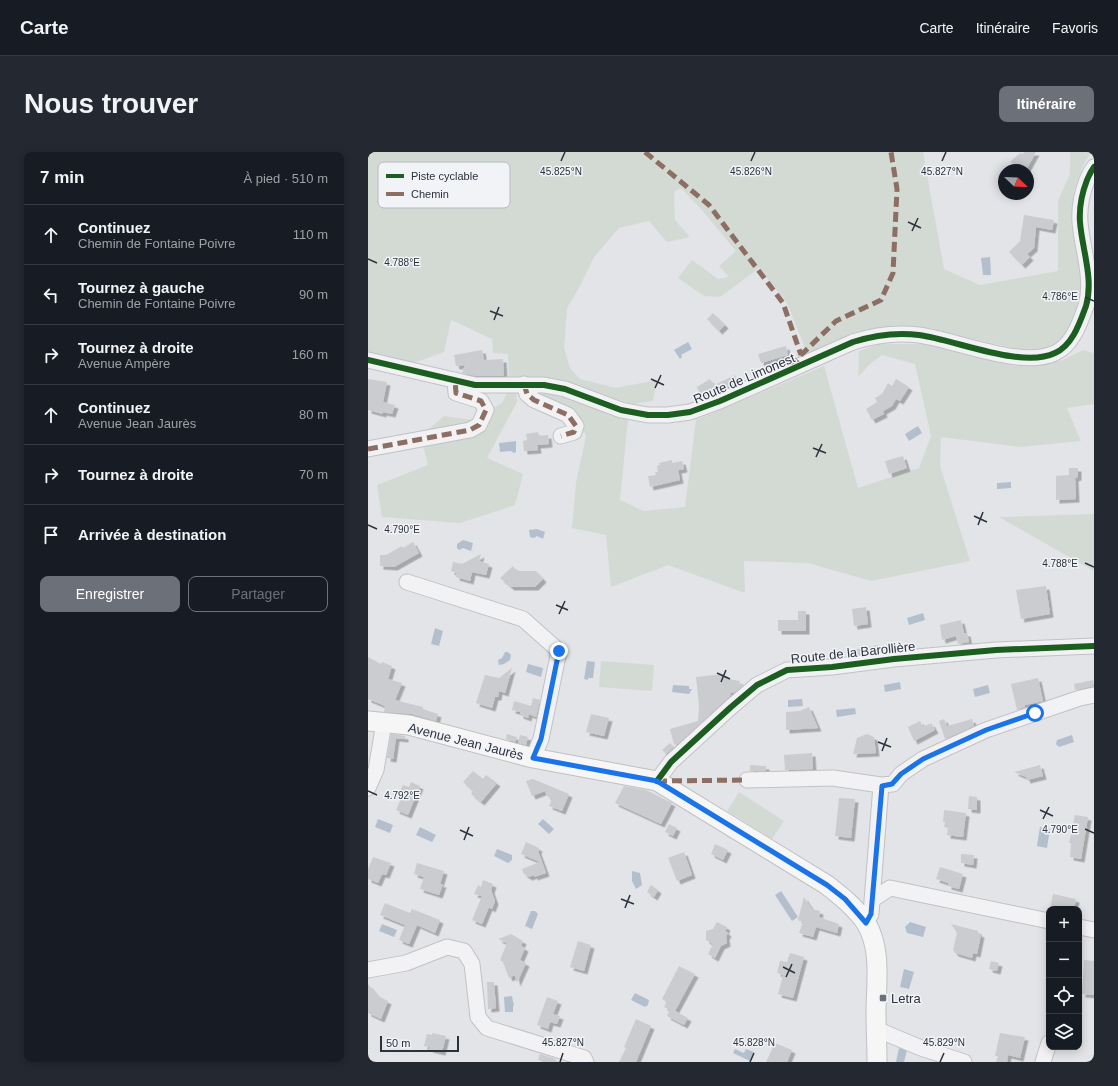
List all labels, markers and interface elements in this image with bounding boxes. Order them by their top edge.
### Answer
text: Carte [20,17,69,38]
text: Carte [919,20,954,36]
text: Itinéraire [976,20,1030,36]
text: Favoris [1052,20,1098,36]
button: Itinéraire [999,86,1094,122]
text: Nous trouver [24,88,198,119]
legend [378,162,510,208]
north arrow [998,164,1034,200]
text: 45.825°N [540,166,582,177]
text: 45.826°N [730,166,772,177]
text: 45.827°N [921,166,963,177]
text: 7 min [40,168,84,187]
text: Piste cyclable [411,170,478,182]
text: À pied · 510 m [243,171,328,186]
text: Chemin [411,188,449,200]
text: Continuez [78,219,151,236]
icon: ahead [40,224,62,246]
text: 110 m [293,227,328,242]
text: Chemin de Fontaine Poivre [78,236,236,251]
text: 4.788°E [384,257,420,268]
text: Tournez à gauche [78,279,204,296]
icon: left [40,284,62,306]
text: 90 m [299,287,328,302]
text: 4.786°E [1042,291,1078,302]
text: Chemin de Fontaine Poivre [78,296,236,311]
text: Tournez à droite [78,339,194,356]
icon: right [40,344,62,366]
text: 160 m [292,347,328,362]
street label: Route de Limonest [691,350,798,407]
text: Avenue Ampère [78,356,170,371]
text: Continuez [78,399,151,416]
icon: ahead [40,404,62,426]
text: 80 m [299,407,328,422]
text: Avenue Jean Jaurès [78,416,196,431]
icon: right [40,464,62,486]
text: Tournez à droite [78,466,194,483]
text: 70 m [299,467,328,482]
icon: arrive [40,524,62,546]
text: 4.790°E [384,524,420,535]
text: Arrivée à destination [78,526,226,543]
text: 4.788°E [1042,558,1078,569]
button: Enregistrer [40,576,180,612]
button: Partager [188,576,328,612]
street label: Route de la Barollière [790,639,916,666]
route end [550,642,568,660]
route start [1026,704,1044,722]
street label: Avenue Jean Jaurès [407,720,526,763]
text: 4.792°E [384,790,420,801]
text: 4.790°E [1042,824,1078,835]
map controls [1046,906,1082,1050]
button: + [1046,906,1082,942]
button: − [1046,942,1082,978]
button: locate [1046,978,1082,1014]
place label: Letra [891,991,921,1006]
marker: Letra [878,993,888,1003]
button: layers [1046,1014,1082,1050]
scale bar [380,1034,459,1053]
text: 50 m [386,1037,410,1049]
text: 45.827°N [542,1037,584,1048]
text: 45.828°N [733,1037,775,1048]
text: 45.829°N [923,1037,965,1048]

